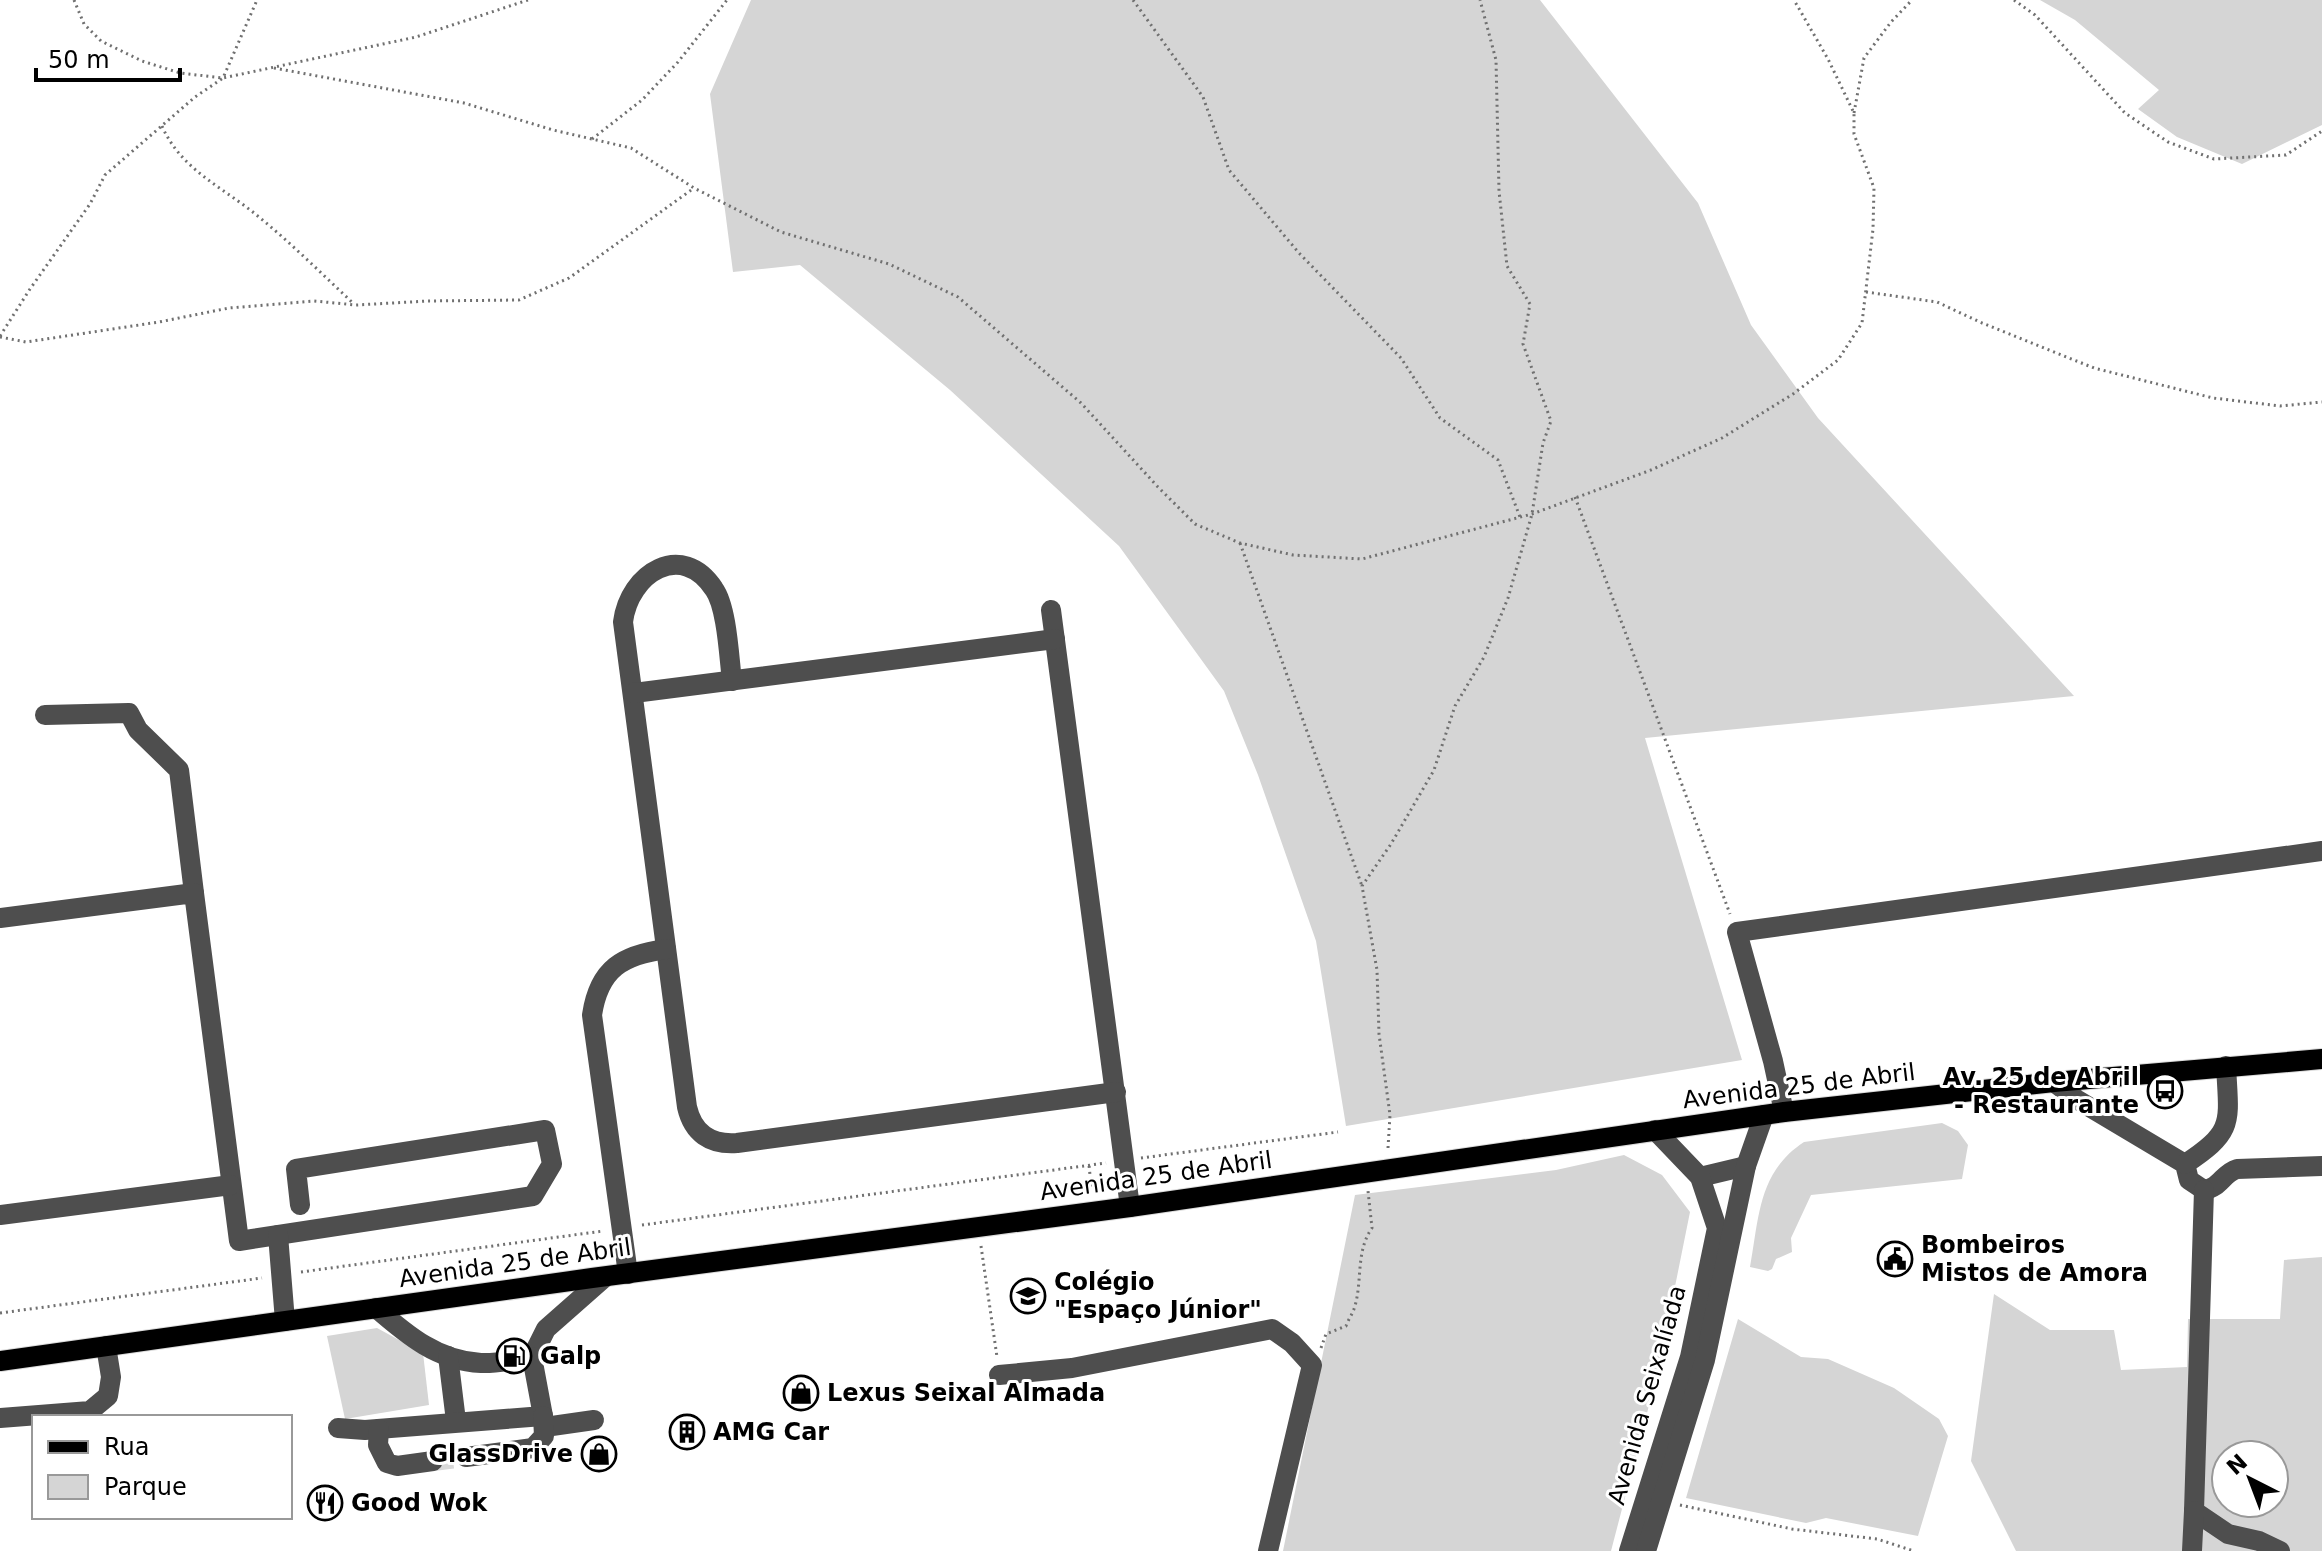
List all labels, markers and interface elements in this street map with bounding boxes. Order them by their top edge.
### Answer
scale bar [36,32,180,82]
text: 50 m [48,46,110,74]
street label: Avenida 25 de Abril [1681,1058,1917,1114]
place label: Av. 25 de Abril - Restaurante [1943,1063,2139,1119]
bus stop icon: Av. 25 de Abril - Restaurante [2146,1072,2184,1110]
street label: Avenida 25 de Abril [1038,1146,1274,1206]
place label: Bombeiros Mistos de Amora [1921,1231,2148,1287]
street label: Avenida 25 de Abril [397,1233,633,1293]
public building icon: Bombeiros Mistos de Amora [1876,1240,1914,1278]
place label: Colégio "Espaço Júnior" [1054,1268,1262,1324]
school or university icon: Colégio "Espaço Júnior" [1009,1277,1047,1315]
street label: Avenida Seixalíada [1602,1282,1692,1508]
fuel station icon: Galp [495,1337,533,1375]
place label: Galp [540,1342,601,1370]
shop icon: Lexus Seixal Almada [782,1374,820,1412]
place label: Lexus Seixal Almada [827,1379,1105,1407]
building icon: AMG Car [668,1413,706,1451]
legend [32,1415,292,1519]
place label: AMG Car [713,1418,829,1446]
text: Rua [104,1433,150,1461]
shop icon: GlassDrive [580,1435,618,1473]
north arrow [2210,1439,2290,1519]
place label: GlassDrive [428,1440,573,1468]
text: N [2222,1449,2252,1480]
text: Parque [104,1473,187,1501]
restaurant icon: Good Wok [306,1484,344,1522]
place label: Good Wok [351,1489,488,1517]

